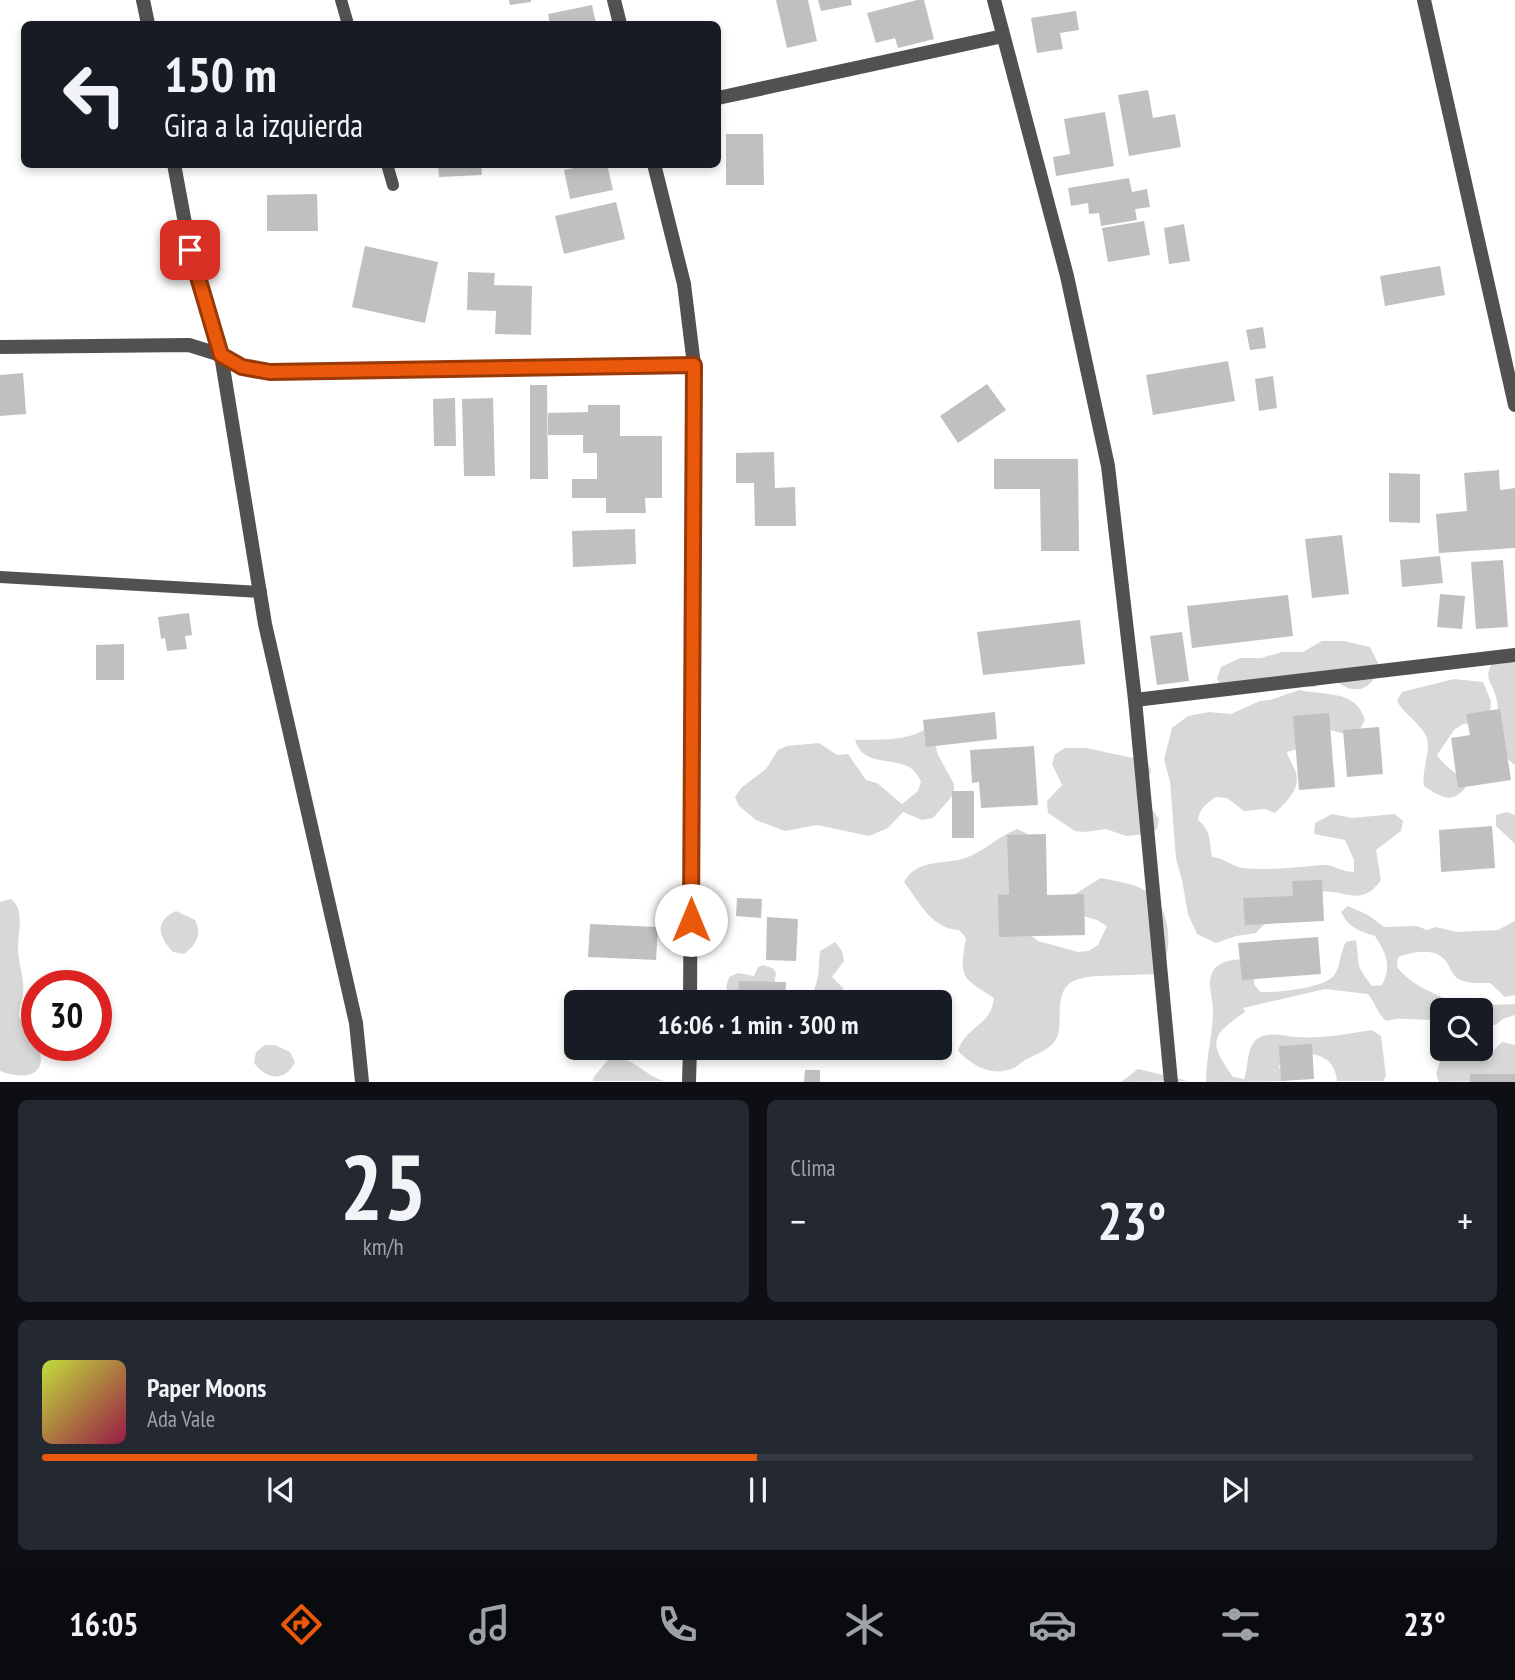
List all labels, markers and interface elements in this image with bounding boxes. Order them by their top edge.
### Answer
text: 150 m [164,42,277,106]
icon: left [49,49,140,140]
text: Gira a la izquierda [164,104,363,146]
pin [160,220,220,280]
icon: arrive [171,231,209,269]
position arrow [654,883,728,957]
speed limit sign: 30 [21,970,112,1061]
map controls [1430,998,1493,1061]
button: search [1430,998,1493,1061]
text: 16:06 · 1 min · 300 m [658,1008,858,1041]
text: 25 [340,1127,427,1245]
text: Clima [791,1153,836,1182]
text: 23° [1097,1187,1166,1254]
text: − [791,1196,806,1245]
text: + [1457,1196,1473,1245]
text: km/h [363,1232,404,1261]
text: Paper Moons [147,1371,266,1404]
text: Ada Vale [147,1404,215,1433]
icon: previous [262,1471,300,1509]
icon: pause [739,1471,777,1509]
icon: next [1216,1471,1254,1509]
icon: directions [277,1600,326,1649]
icon: music [465,1600,514,1649]
icon: phone [653,1600,702,1649]
icon: climate [840,1600,889,1649]
icon: car [1028,1600,1077,1649]
icon: filters [1216,1600,1265,1649]
text: 16:05 [69,1603,139,1645]
text: 23° [1403,1603,1446,1645]

